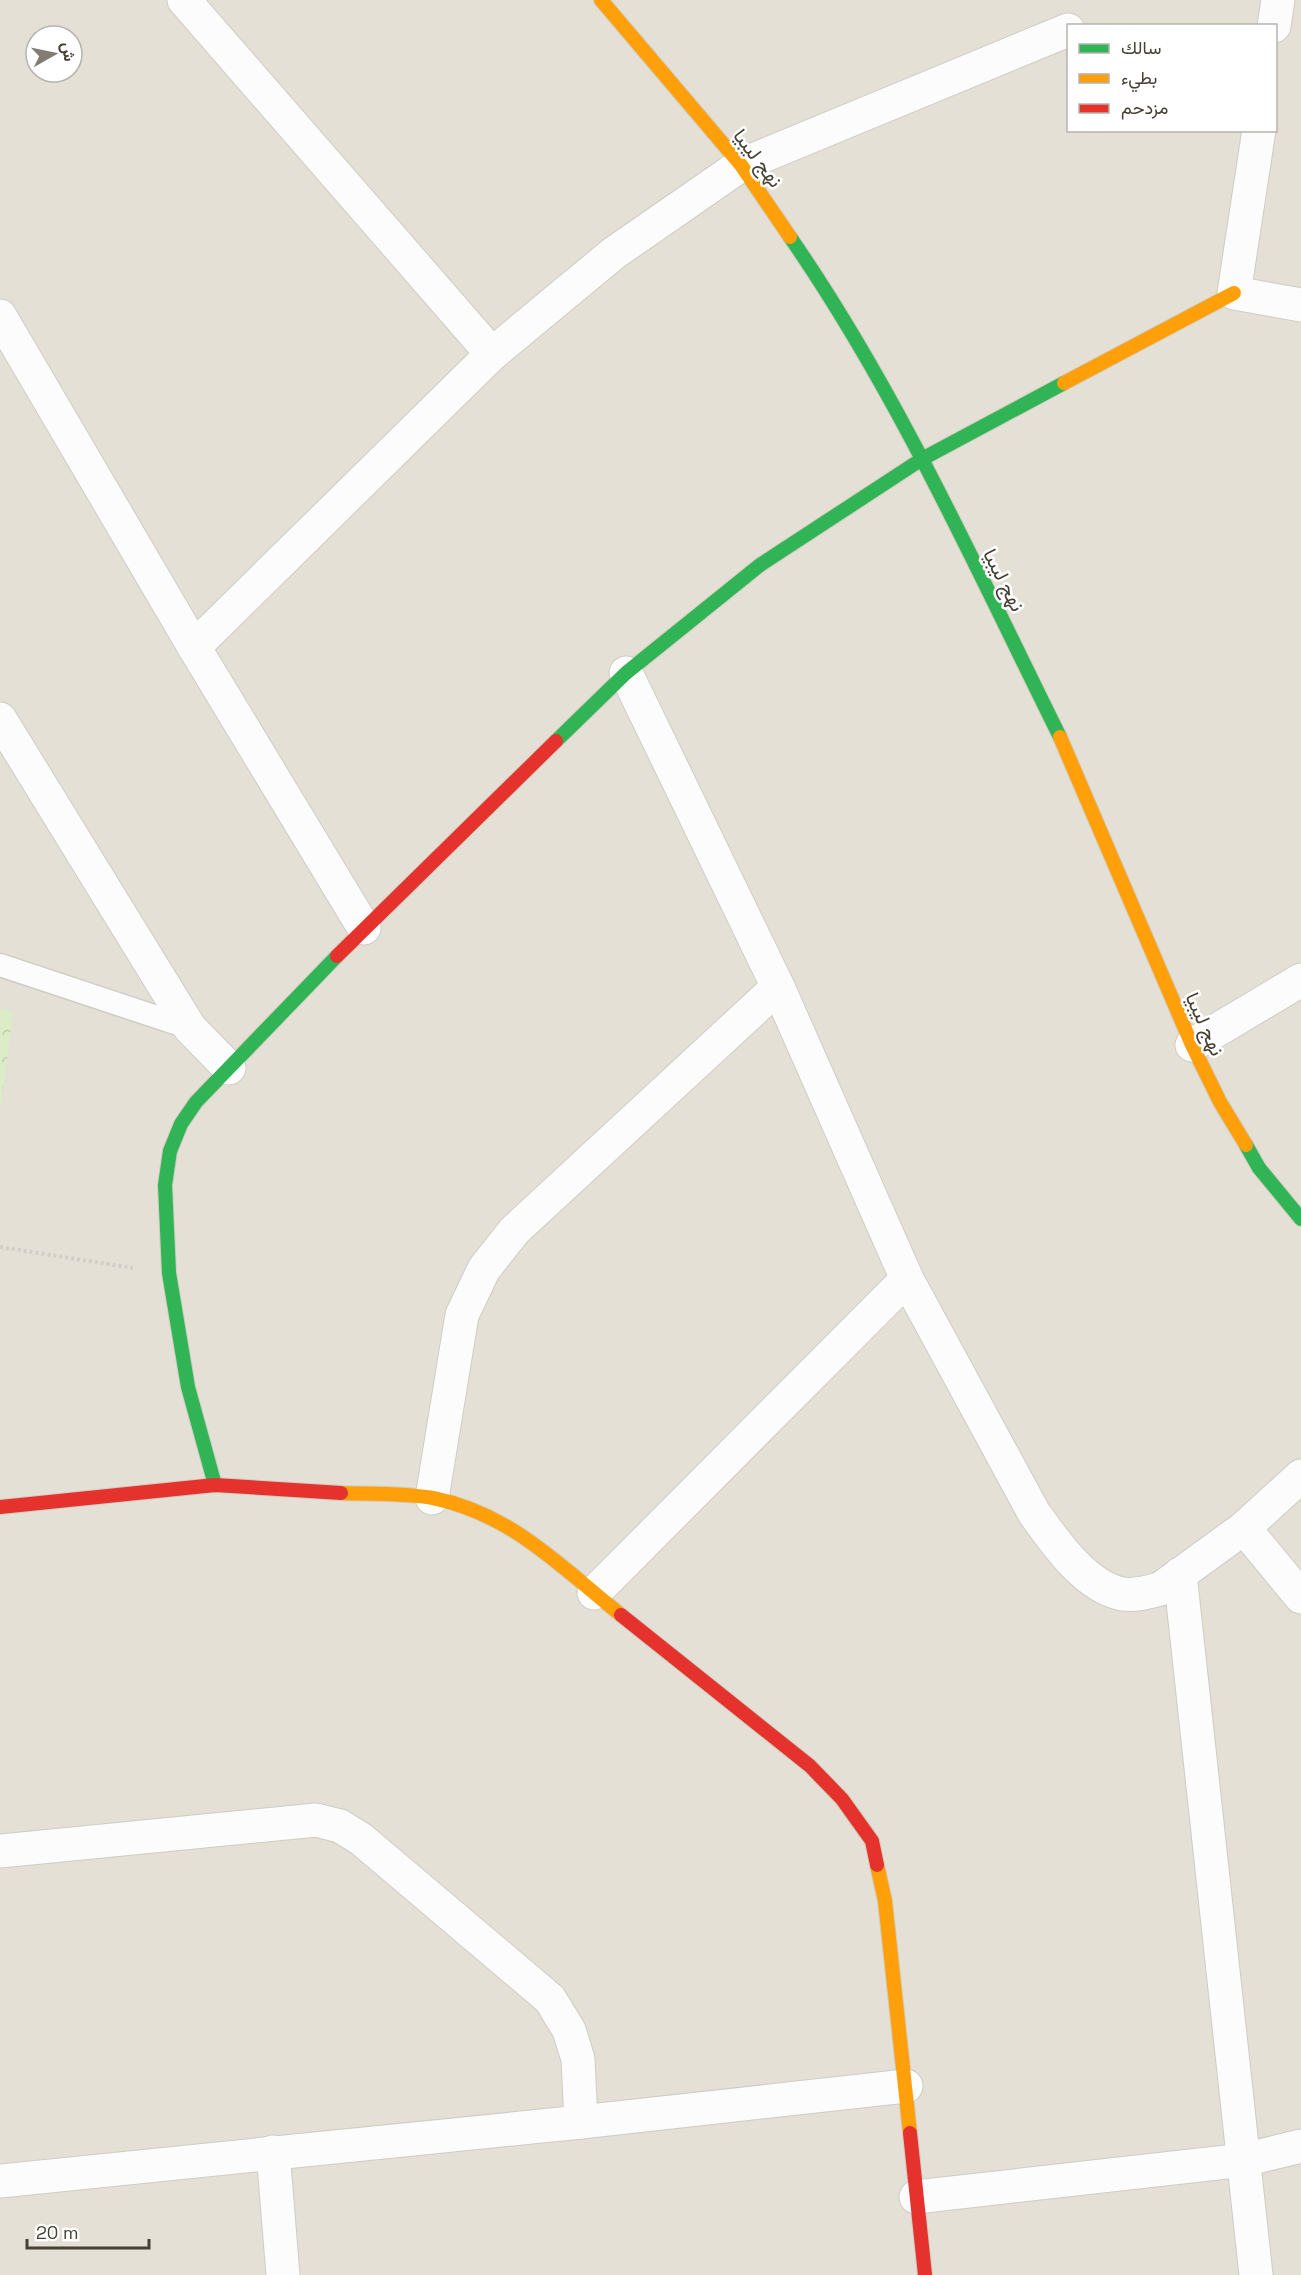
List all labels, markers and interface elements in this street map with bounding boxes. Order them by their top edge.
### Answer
north arrow [24,24,84,84]
legend [1067,24,1277,132]
text: سالك [1121,36,1161,59]
text: ش [56,41,80,63]
text: بطيء [1121,66,1157,93]
text: مزدحم [1121,96,1168,120]
street label: نهج ليبيا [727,123,789,193]
street label: نهج ليبيا [976,544,1031,616]
street label: نهج ليبيا [1179,988,1231,1060]
scale bar [27,2212,148,2250]
text: 20 m [36,2221,79,2244]

